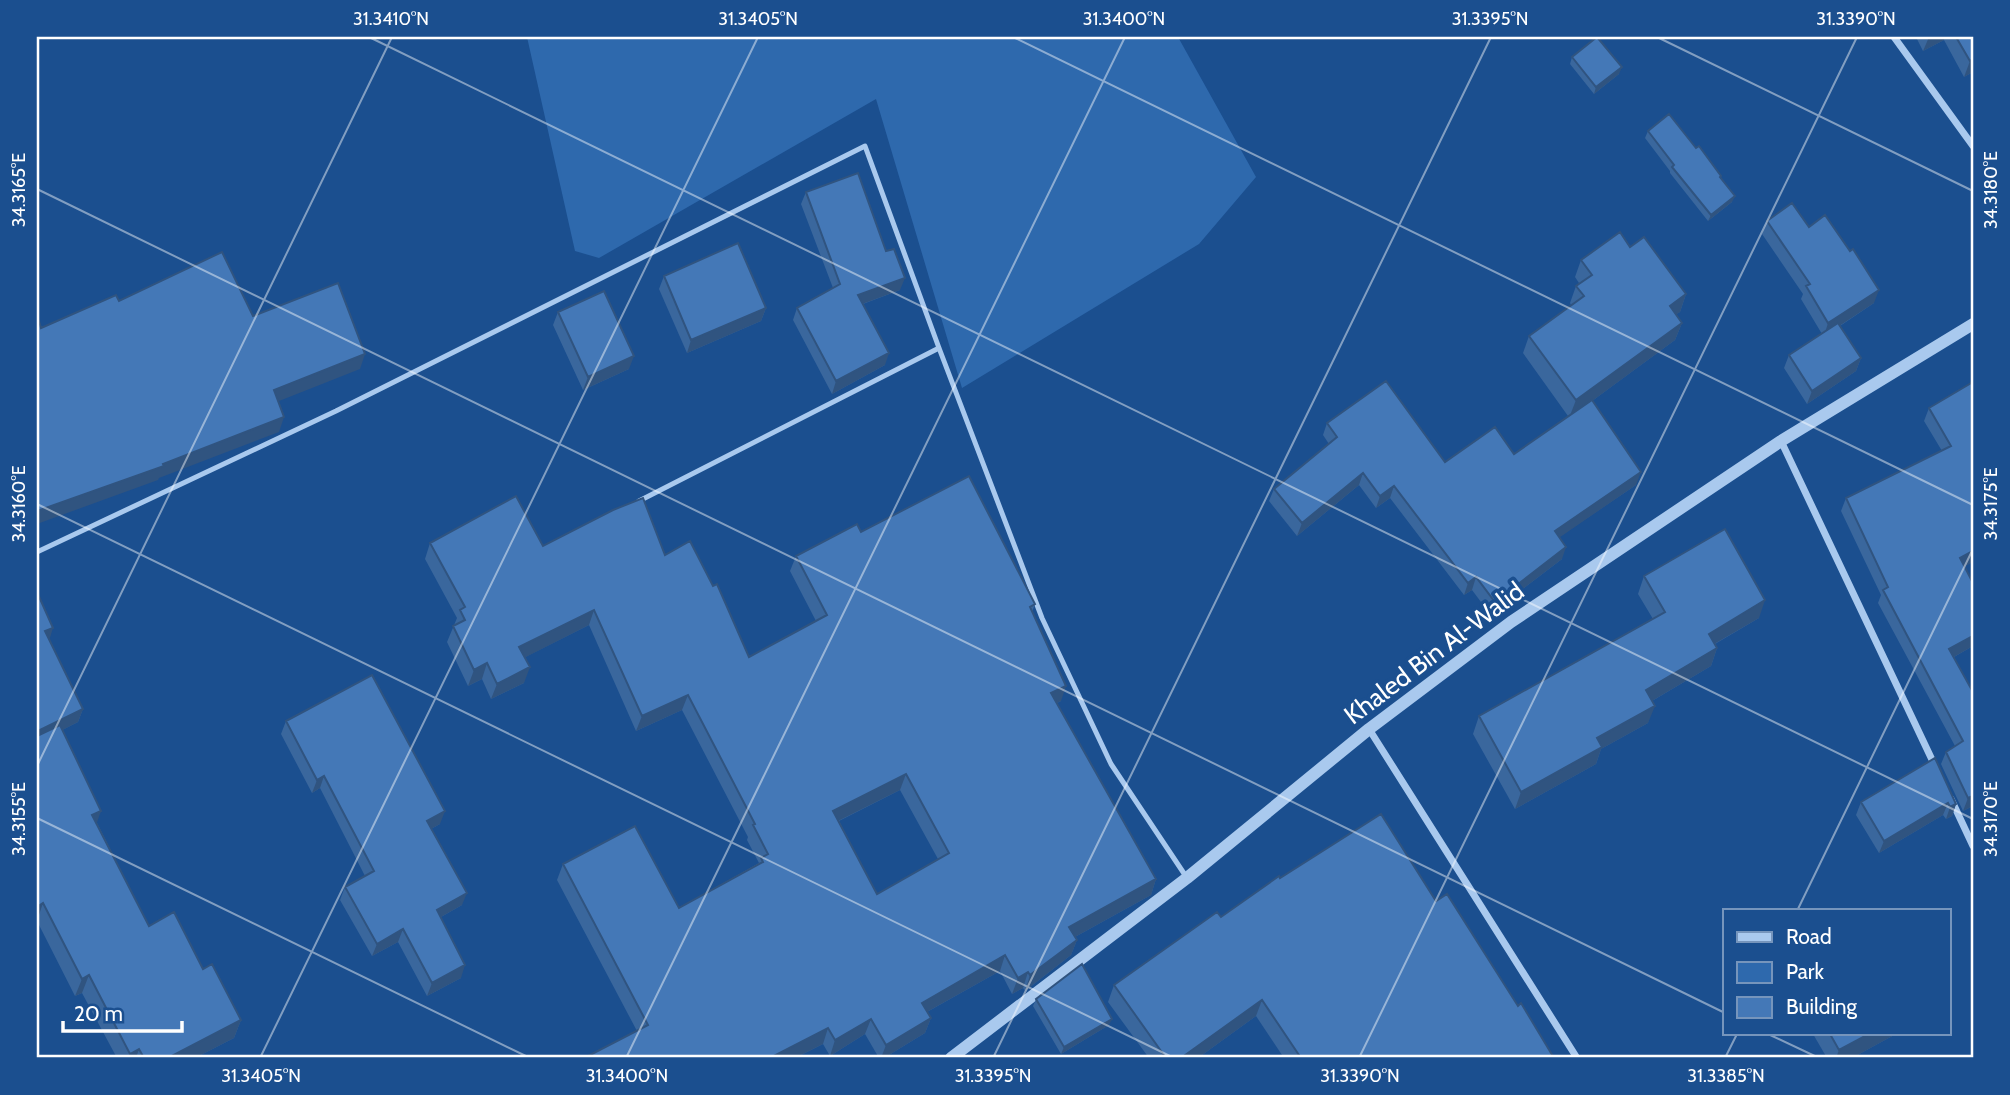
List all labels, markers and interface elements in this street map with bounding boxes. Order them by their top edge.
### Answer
text: 31.3410°N [353,8,429,30]
text: 31.3405°N [718,8,798,30]
text: 31.3400°N [1083,8,1165,30]
text: 31.3395°N [1452,8,1528,30]
text: 31.3390°N [1816,8,1896,30]
text: 34.3180°E [1980,151,2002,229]
text: 34.3165°E [8,153,30,227]
text: 34.3160°E [8,465,30,543]
text: 34.3175°E [1980,467,2002,541]
street label: Khaled Bin Al-Walid [1338,575,1530,731]
text: 34.3170°E [1980,781,2002,857]
text: 34.3155°E [8,782,30,856]
legend [1723,909,1951,1036]
text: Road [1786,924,1832,949]
text: Park [1786,959,1824,984]
scale bar [63,990,182,1034]
text: Building [1786,994,1858,1019]
text: 20 m [74,1001,123,1026]
text: 31.3405°N [221,1065,301,1087]
text: 31.3400°N [586,1065,668,1087]
text: 31.3395°N [955,1065,1031,1087]
text: 31.3390°N [1320,1065,1400,1087]
text: 31.3385°N [1687,1065,1765,1087]

